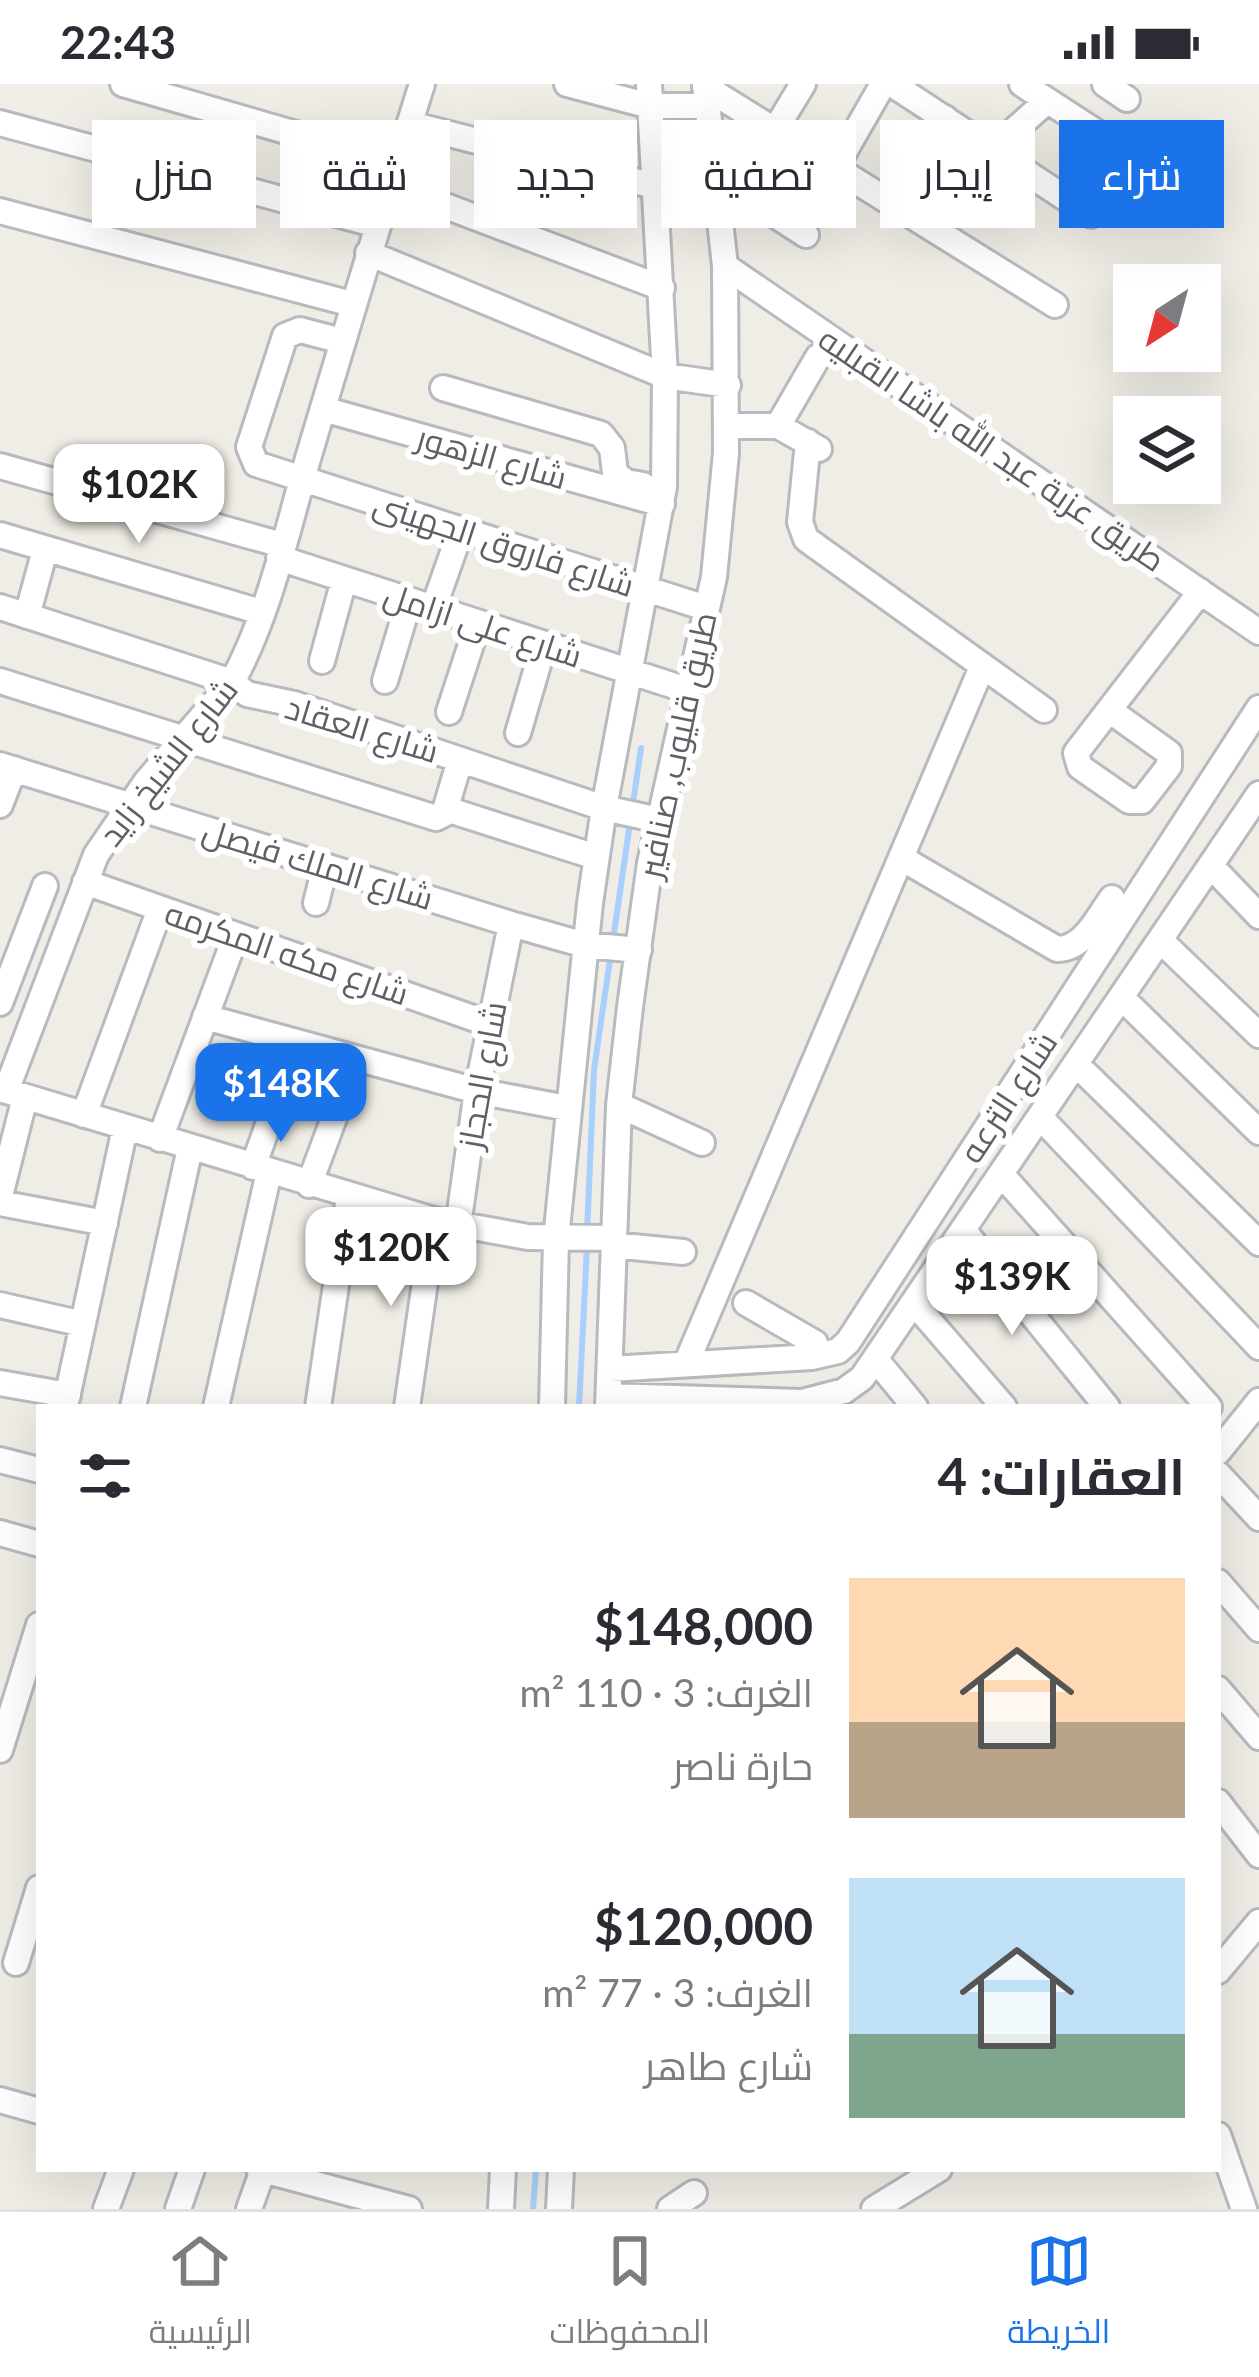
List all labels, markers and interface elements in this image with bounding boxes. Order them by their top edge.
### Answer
text: 22:43 [60,15,176,69]
chip: منزل [92,120,256,228]
chip: شقة [280,120,450,228]
chip: جديد [474,120,637,228]
chip: تصفية [661,120,856,228]
chip: إيجار [880,120,1035,228]
chip: شراء [1059,120,1224,228]
north arrow [1113,264,1221,372]
map controls [1113,264,1221,504]
street label: طريق عزبة عبد الله باشا القبليه [811,317,1173,581]
button: layers [1113,396,1221,504]
street label: شارع الزهور [410,415,572,500]
pin: $102K [55,444,223,546]
text: $102K [80,460,198,506]
street label: شارع فاروق الجهينى [368,482,640,608]
street label: شارع على ازامل [378,573,587,679]
street label: طريق قليوب, صنافير [628,608,726,884]
street label: شارع الشيخ زايد [89,670,248,856]
street label: شارع العقاد [280,686,444,774]
street label: شارع الملك فيصل [197,809,438,921]
street label: شارع مكه المكرمه [159,892,414,1016]
street label: شارع الحجاز [448,998,518,1154]
street label: شارع الترعه [950,1023,1068,1172]
pin: $148K [197,1043,365,1145]
text: $148K [222,1059,340,1105]
pin: $120K [307,1207,475,1309]
text: $120K [332,1223,450,1269]
pin: $139K [928,1236,1096,1338]
text: $139K [953,1252,1071,1298]
icon: filters [72,1443,138,1509]
text: العقارات: 4 [937,1445,1185,1506]
text: $148,000 [594,1595,813,1656]
icon: home [945,1626,1089,1770]
text: الغرف: 3 · 110 m² [520,1669,813,1715]
text: حارة ناصر [673,1742,813,1788]
text: $120,000 [594,1895,813,1956]
icon: home [945,1926,1089,2070]
text: الغرف: 3 · 77 m² [542,1969,813,2015]
text: شارع طاهر [644,2042,813,2088]
tab: الرئيسية [149,2228,252,2362]
tab: المحفوظات [549,2228,710,2362]
tab: الخريطة [1007,2228,1110,2362]

